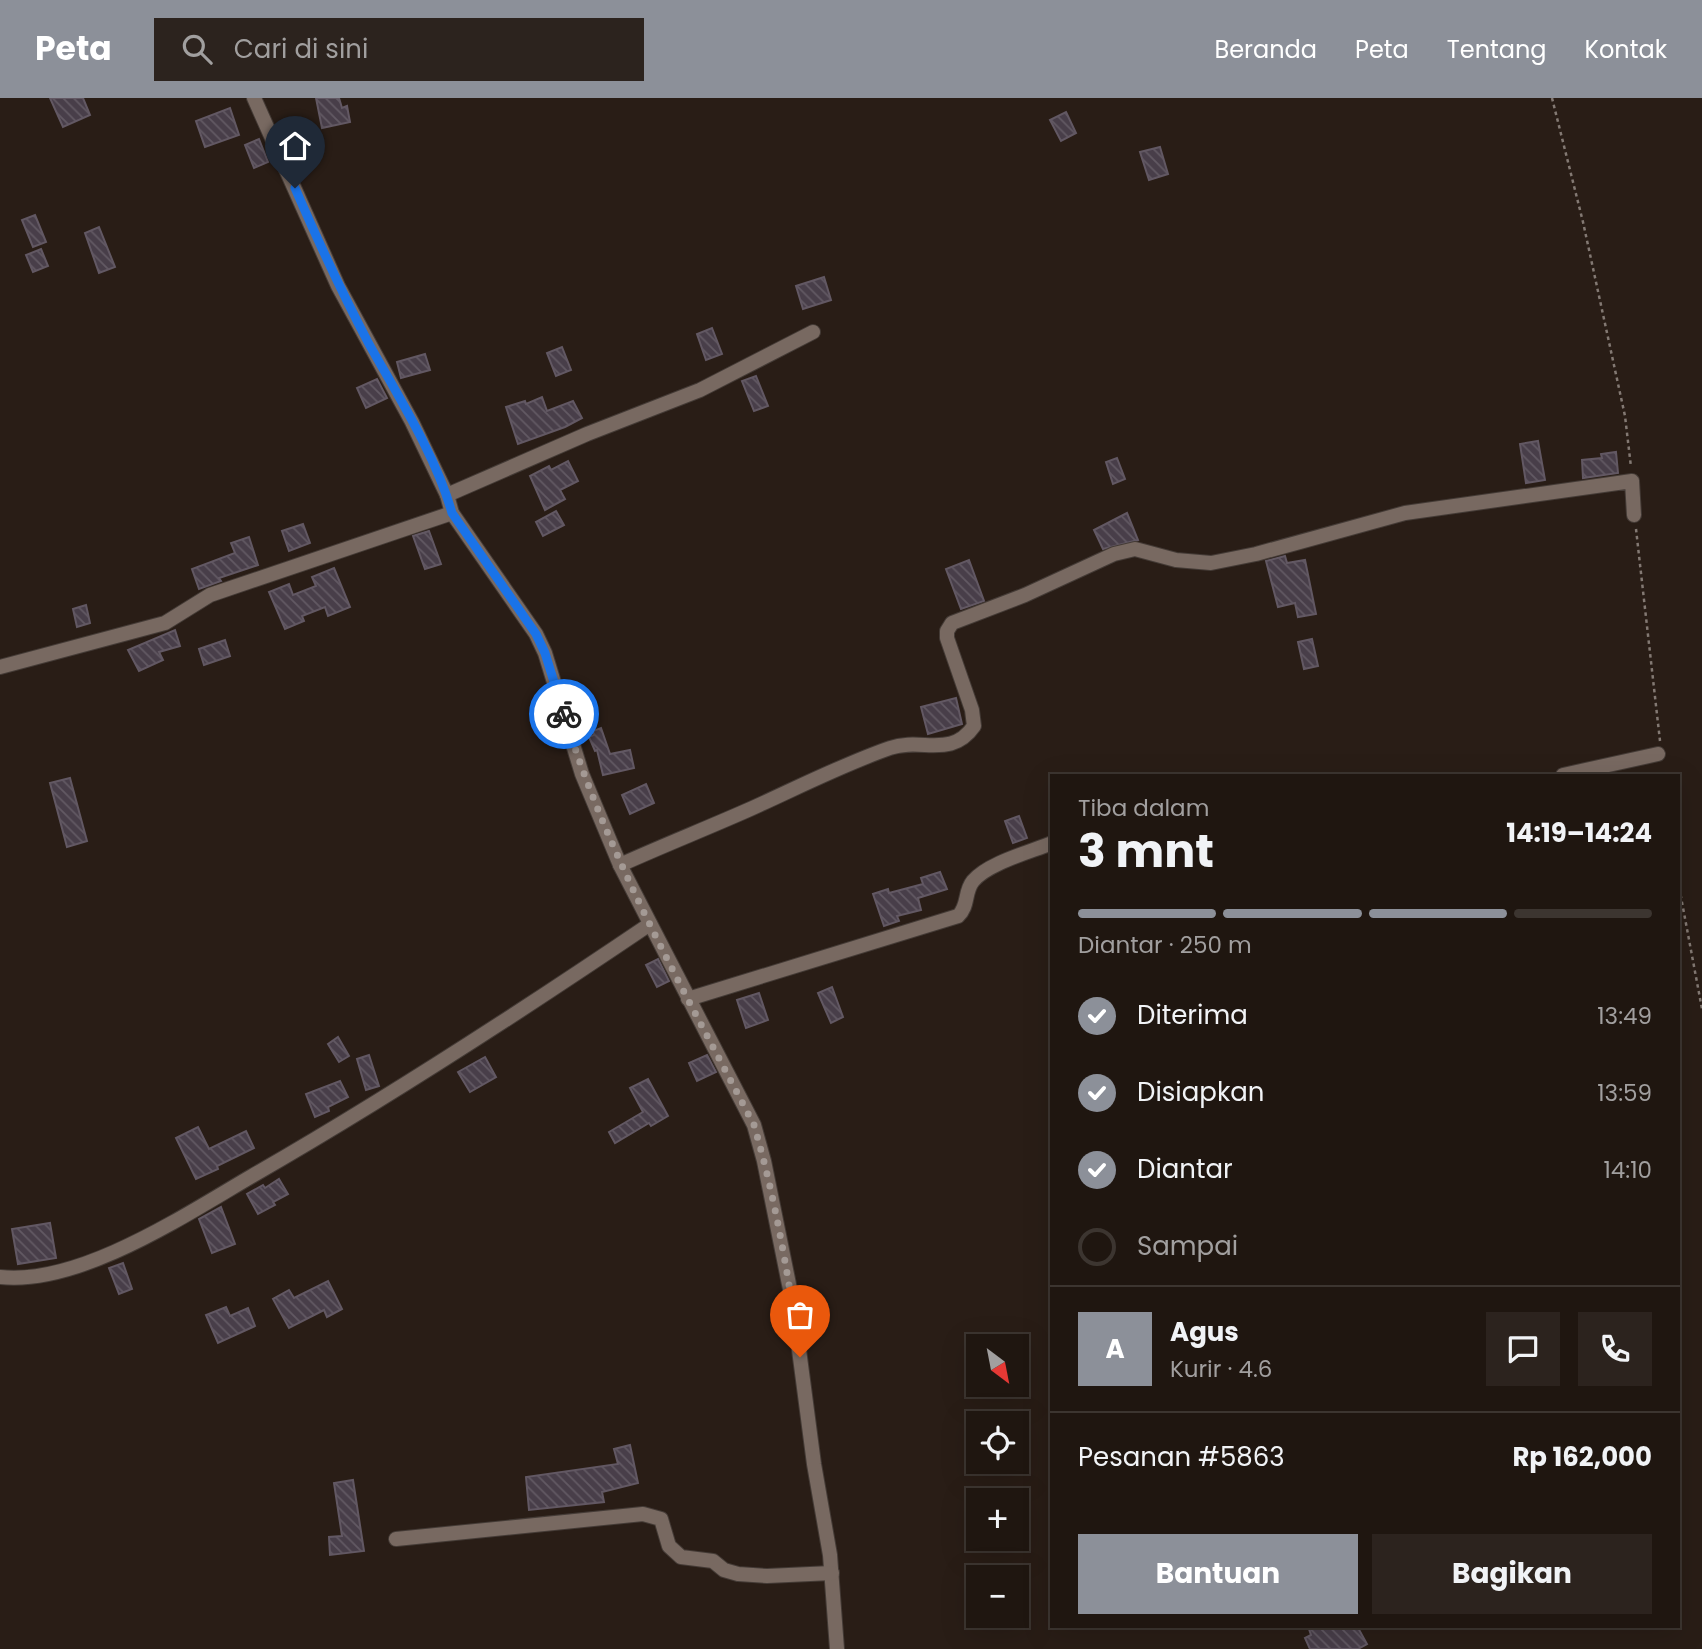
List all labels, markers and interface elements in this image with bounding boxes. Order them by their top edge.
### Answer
search box [154,18,644,81]
text: Peta [35,25,112,72]
icon: search [178,30,216,68]
text: Cari di sini [234,31,368,67]
text: Beranda [1214,33,1317,66]
text: Peta [1355,33,1409,66]
text: Tentang [1447,33,1547,66]
text: Kontak [1585,33,1667,66]
pin [265,116,325,188]
icon: home [276,127,314,165]
courier [529,679,599,749]
icon: bike [545,695,583,733]
text: Tiba dalam [1078,792,1209,824]
text: 14:19–14:24 [1506,815,1652,851]
text: 3 mnt [1078,819,1214,883]
text: Diantar · 250 m [1078,929,1252,961]
icon: check [1078,997,1116,1035]
text: Diterima [1137,997,1248,1033]
text: 13:49 [1597,1000,1652,1032]
icon: check [1078,1074,1116,1112]
text: Disiapkan [1137,1074,1265,1110]
text: 13:59 [1597,1077,1652,1109]
icon: check [1078,1151,1116,1189]
text: Diantar [1137,1151,1233,1187]
text: 14:10 [1603,1154,1652,1186]
text: Sampai [1137,1228,1238,1264]
pin [770,1285,830,1357]
icon: bag [781,1296,819,1334]
button: chat [1486,1312,1560,1386]
button: phone [1578,1312,1652,1386]
text: Agus [1170,1314,1239,1350]
text: A [1105,1331,1125,1367]
north arrow [966,1334,1029,1396]
map controls [966,1334,1029,1628]
text: Kurir · 4.6 [1170,1353,1272,1385]
button: locate [966,1411,1029,1474]
text: Pesanan #5863 [1078,1439,1285,1475]
text: Rp 162,000 [1512,1439,1652,1475]
button: + [966,1488,1029,1551]
button: Bantuan [1078,1534,1358,1614]
button: Bagikan [1372,1534,1652,1614]
button: − [966,1565,1029,1628]

